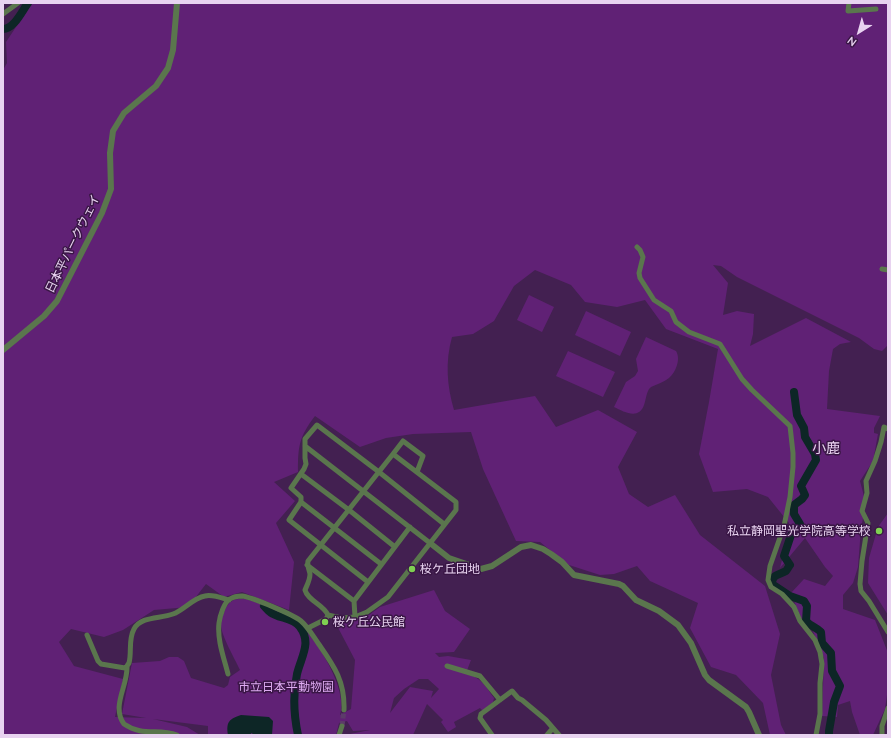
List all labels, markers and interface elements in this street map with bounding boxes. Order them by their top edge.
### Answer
north arrow [839,12,879,52]
text: N [844,34,859,50]
street label: 日本平パークウェイ [43,192,103,296]
district label: 小鹿 [812,441,840,457]
place label: 私立静岡聖光学院高等学校 [727,524,871,538]
marker: 私立静岡聖光学院高等学校 [874,526,884,536]
place label: 桜ケ丘団地 [420,562,480,576]
marker: 桜ケ丘団地 [407,564,417,574]
place label: 桜ケ丘公民館 [333,615,405,629]
marker: 桜ケ丘公民館 [320,617,330,627]
park label: 市立日本平動物園 [238,680,334,694]

